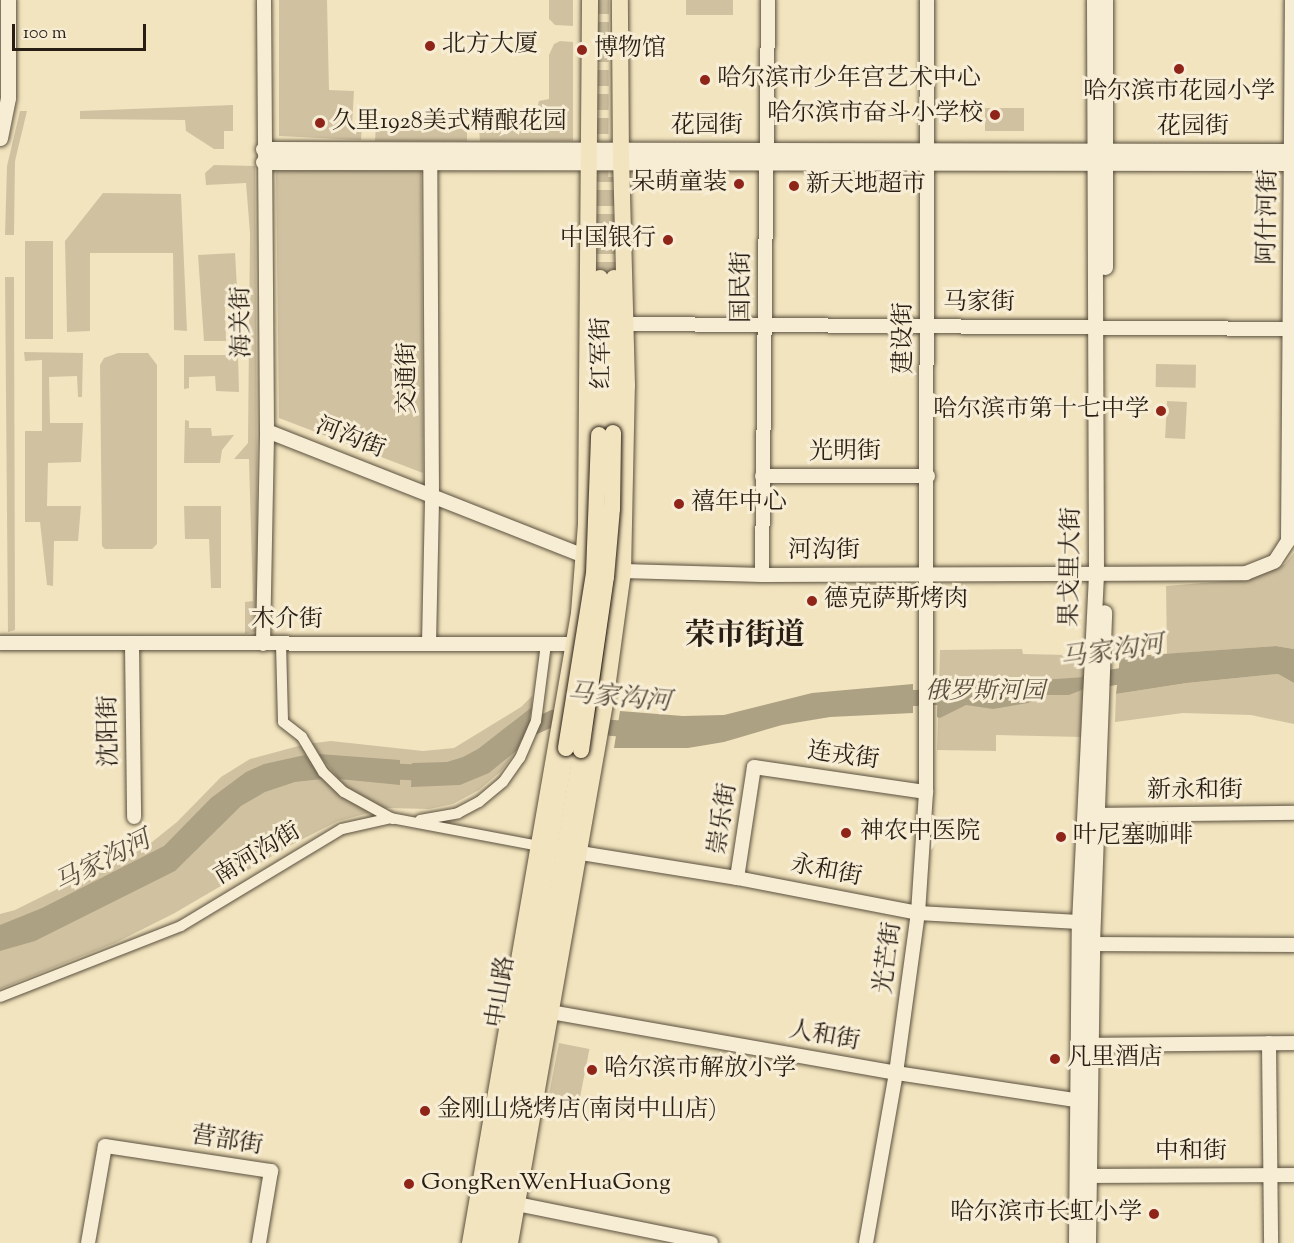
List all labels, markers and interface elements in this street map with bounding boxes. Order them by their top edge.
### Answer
scale bar [15,12,148,50]
text: 100 m [23,21,67,47]
place label: 北方大厦 [442,32,538,60]
place label: 博物馆 [594,36,666,64]
marker: 北方大厦 [423,39,437,53]
marker: 博物馆 [575,43,589,57]
marker: 哈尔滨市花园小学 [1172,62,1186,76]
place label: 哈尔滨市少年宫艺术中心 [717,66,981,94]
marker: 哈尔滨市少年宫艺术中心 [698,73,712,87]
place label: 哈尔滨市花园小学 [1083,79,1275,107]
place label: 哈尔滨市奋斗小学校 [767,101,983,129]
marker: 哈尔滨市奋斗小学校 [988,108,1002,122]
place label: 久里1928美式精酿花园 [332,109,567,137]
street label: 花园街 [671,113,743,141]
street label: 花园街 [1157,114,1229,142]
marker: 久里1928美式精酿花园 [313,116,327,130]
street label: 阿什河街 [1254,169,1284,265]
place label: 呆萌童装 [631,170,727,198]
place label: 新天地超市 [806,172,926,200]
marker: 呆萌童装 [732,177,746,191]
marker: 新天地超市 [787,179,801,193]
place label: 中国银行 [560,226,656,254]
marker: 中国银行 [661,233,675,247]
street label: 国民街 [729,251,757,323]
street label: 海关街 [228,286,258,358]
street label: 马家街 [943,290,1015,318]
street label: 建设街 [891,302,919,374]
street label: 红军街 [588,317,618,389]
street label: 交通街 [395,342,423,414]
place label: 哈尔滨市第十七中学 [933,397,1149,425]
marker: 哈尔滨市第十七中学 [1154,404,1168,418]
street label: 河沟街 [311,413,389,465]
street label: 光明街 [809,439,881,467]
place label: 禧年中心 [691,490,787,518]
marker: 禧年中心 [672,497,686,511]
street label: 果戈里大街 [1057,507,1087,627]
street label: 河沟街 [788,538,860,566]
place label: 德克萨斯烤肉 [824,587,968,615]
marker: 德克萨斯烤肉 [805,594,819,608]
street label: 木介街 [251,607,323,635]
district label: 荣市街道 [685,619,805,655]
water label: 马家沟河 [1058,630,1166,676]
water label: 马家沟河 [566,679,672,719]
park label: 俄罗斯河园 [925,679,1045,707]
street label: 沈阳街 [95,695,125,767]
street label: 连戎街 [805,738,881,776]
street label: 新永和街 [1147,778,1243,806]
street label: 崇乐街 [704,781,744,857]
street label: 南河沟街 [209,818,307,892]
place label: 神农中医院 [860,819,980,847]
place label: 叶尼塞咖啡 [1073,823,1193,851]
marker: 神农中医院 [837,824,855,842]
water label: 马家沟河 [50,825,156,901]
marker: 叶尼塞咖啡 [1054,830,1068,844]
street label: 永和街 [788,851,864,893]
street label: 光芒街 [870,920,908,996]
street label: 中山路 [482,954,522,1030]
street label: 人和街 [786,1017,862,1057]
place label: 凡里酒店 [1067,1045,1163,1073]
marker: 凡里酒店 [1048,1052,1062,1066]
place label: 哈尔滨市解放小学 [604,1056,796,1084]
marker: 哈尔滨市解放小学 [585,1063,599,1077]
place label: 金刚山烧烤店(南岗中山店) [437,1097,717,1125]
marker: 金刚山烧烤店(南岗中山店) [418,1104,432,1118]
street label: 营部街 [189,1122,265,1162]
street label: 中和街 [1155,1139,1227,1167]
place label: GongRenWenHuaGong [421,1170,671,1198]
marker: GongRenWenHuaGong [402,1177,416,1191]
place label: 哈尔滨市长虹小学 [950,1200,1142,1228]
marker: 哈尔滨市长虹小学 [1147,1207,1161,1221]

